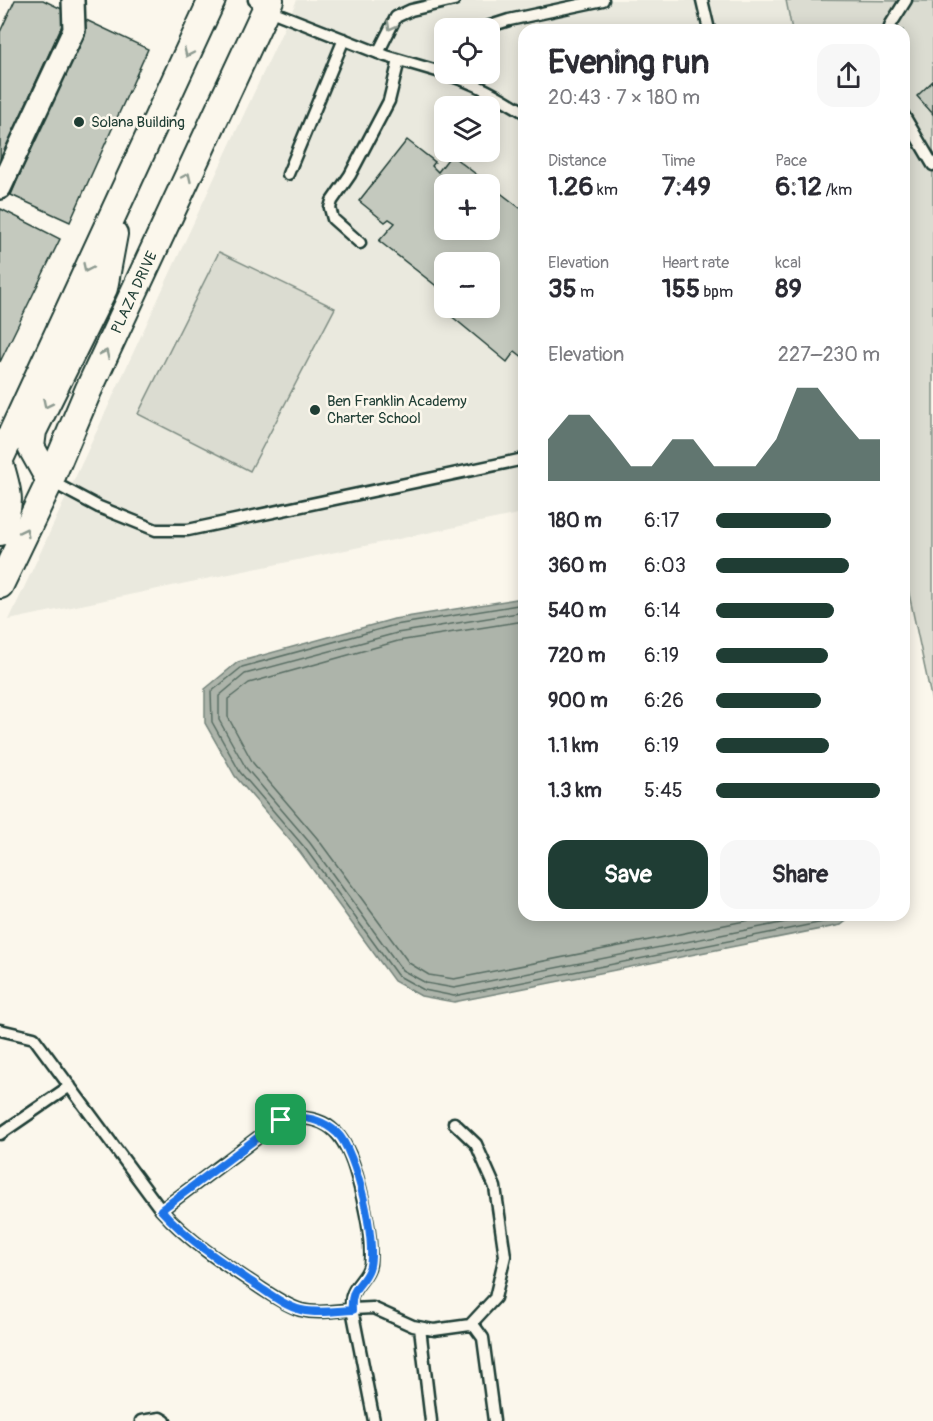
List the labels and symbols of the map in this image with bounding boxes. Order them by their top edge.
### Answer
one-way arrow [387,20,398,31]
one-way arrow [183,47,195,58]
place label: Solana Building [91,113,185,132]
marker: Solana Building [72,115,86,129]
one-way arrow [180,173,192,184]
street label: PLAZA DRIVE [107,248,161,337]
one-way arrow [83,261,95,272]
one-way arrow [98,350,110,361]
place label: Ben Franklin Academy Charter School [327,392,467,428]
one-way arrow [43,397,54,408]
marker: Ben Franklin Academy Charter School [308,403,322,417]
one-way arrow [18,527,30,538]
pin [255,1094,306,1145]

